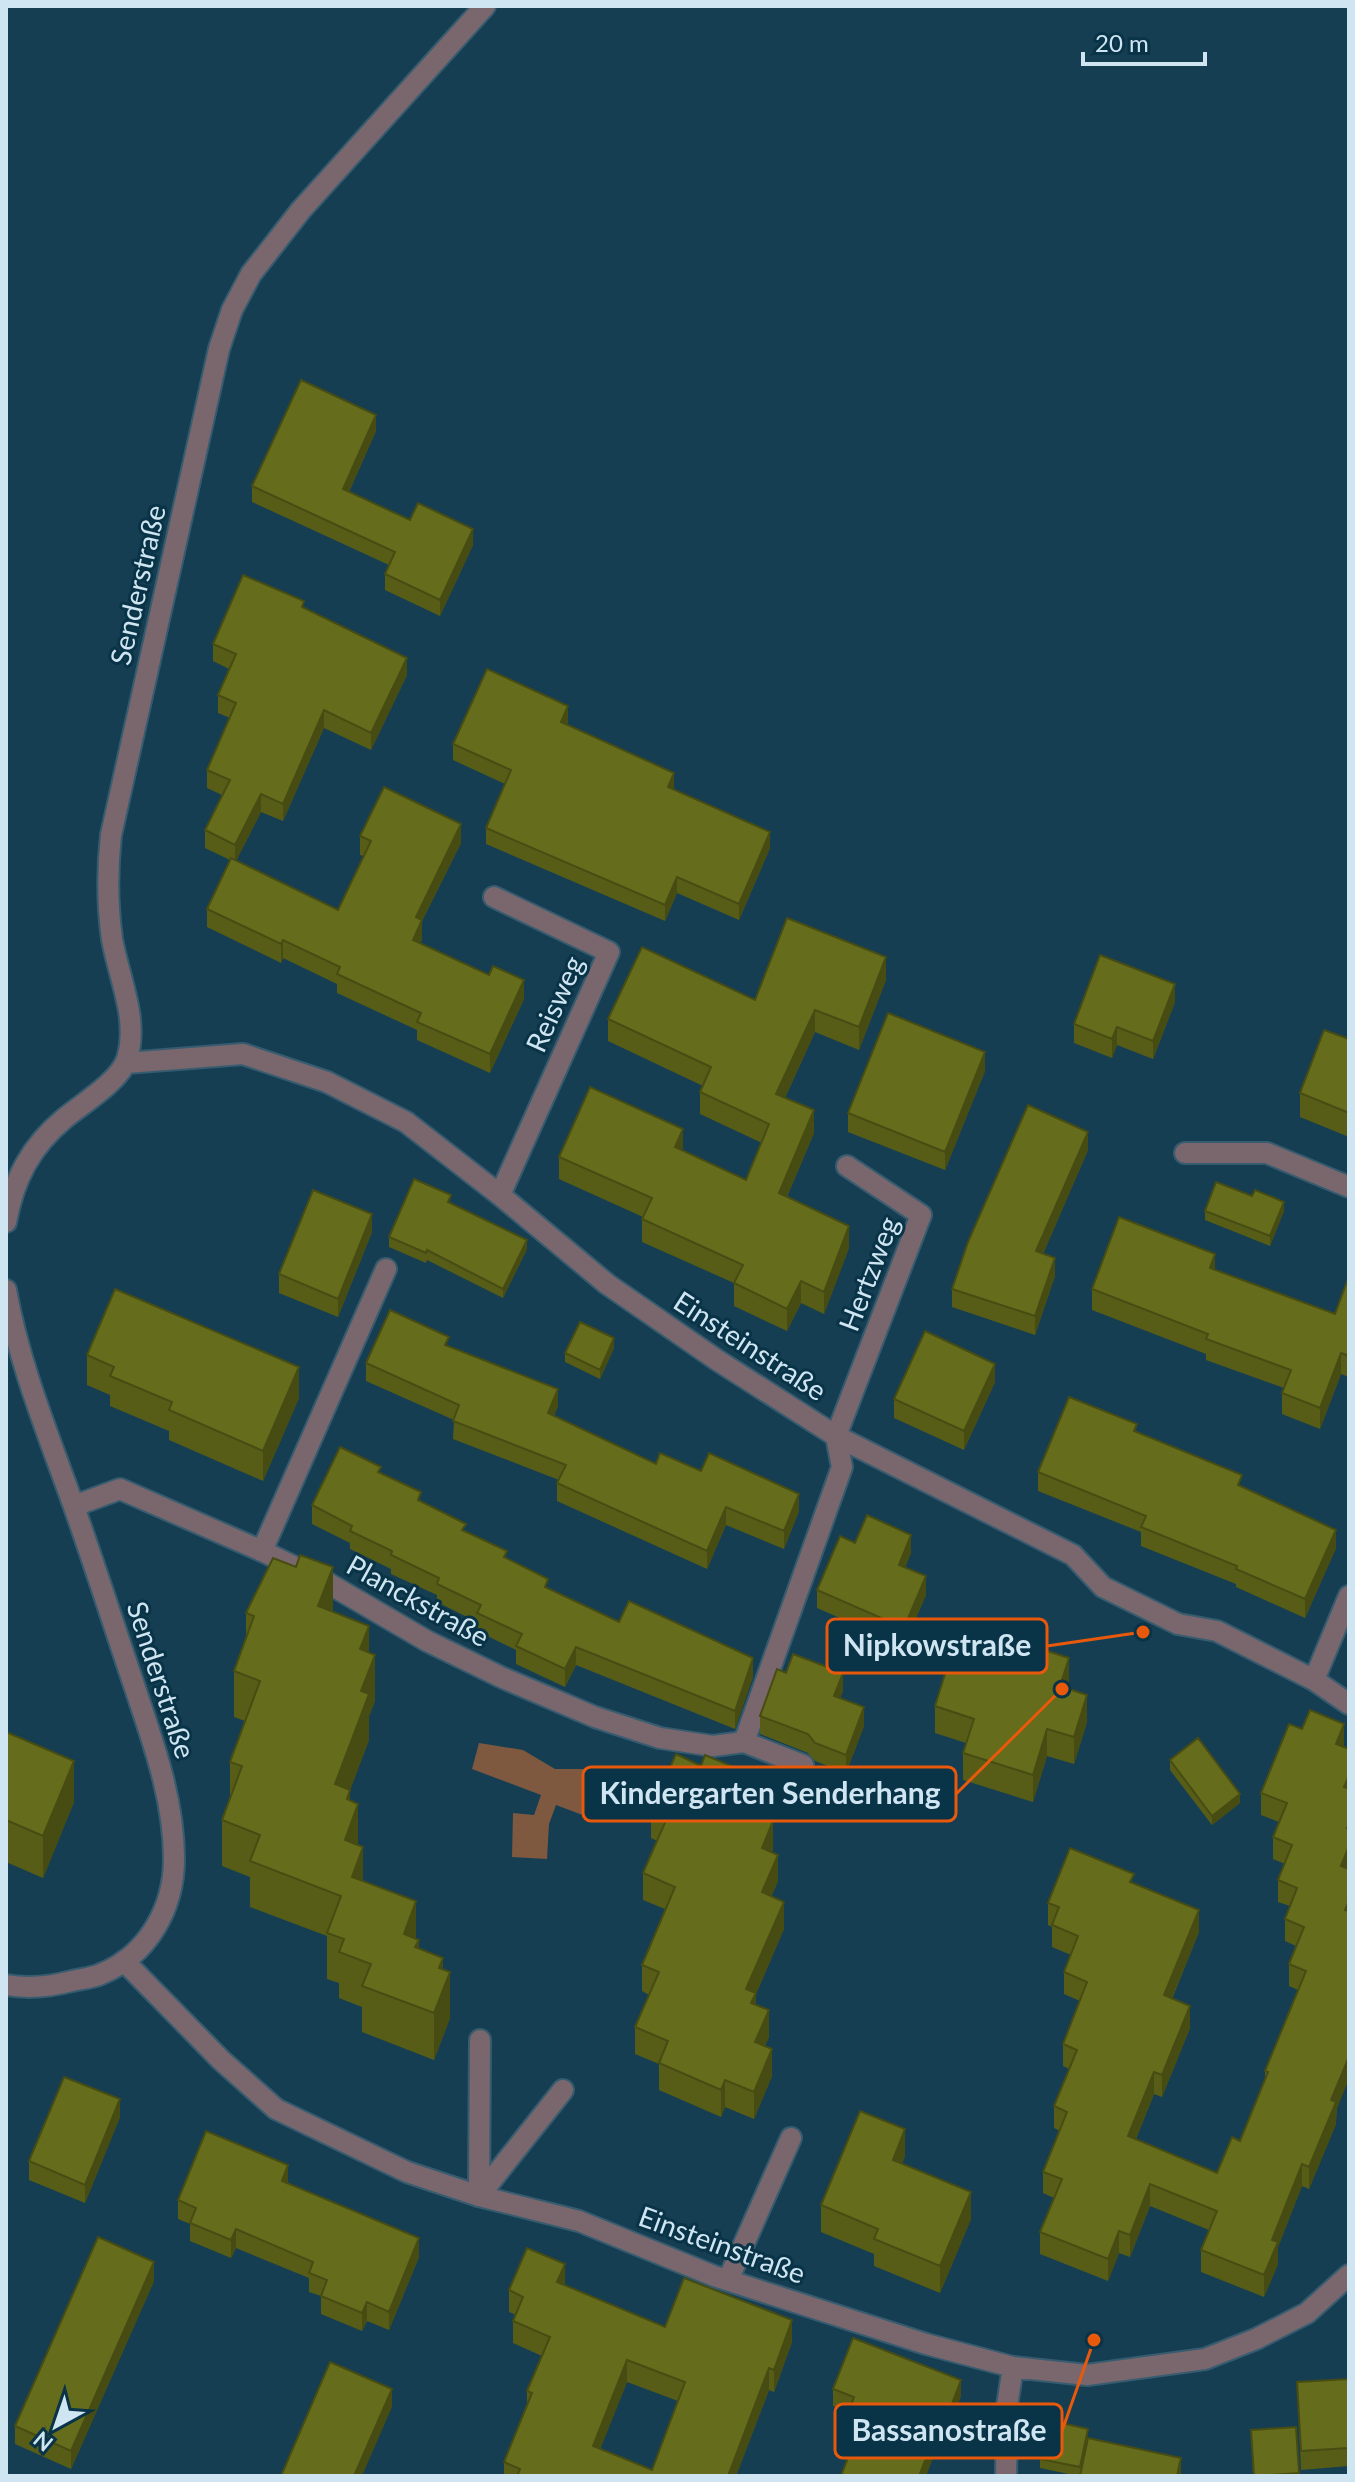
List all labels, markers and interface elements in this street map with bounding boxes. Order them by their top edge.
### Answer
scale bar [1083,16,1205,66]
text: 20 m [1095,28,1149,57]
street label: Senderstraße [102,501,172,668]
street label: Reisweg [518,950,590,1057]
street label: Hertzweg [831,1212,905,1336]
street label: Einsteinstraße [668,1283,833,1407]
street label: Planckstraße [341,1547,496,1653]
street label: Senderstraße [121,1597,203,1763]
callout: Nipkowstraße [827,1619,1047,1673]
text: Nipkowstraße [843,1626,1031,1662]
callout: Kindergarten Senderhang [583,1767,956,1821]
text: Kindergarten Senderhang [599,1774,941,1810]
street label: Einsteinstraße [634,2198,810,2290]
north arrow [16,2386,96,2466]
callout: Bassanostraße [835,2404,1062,2458]
text: Bassanostraße [851,2411,1047,2447]
text: N [28,2426,58,2457]

